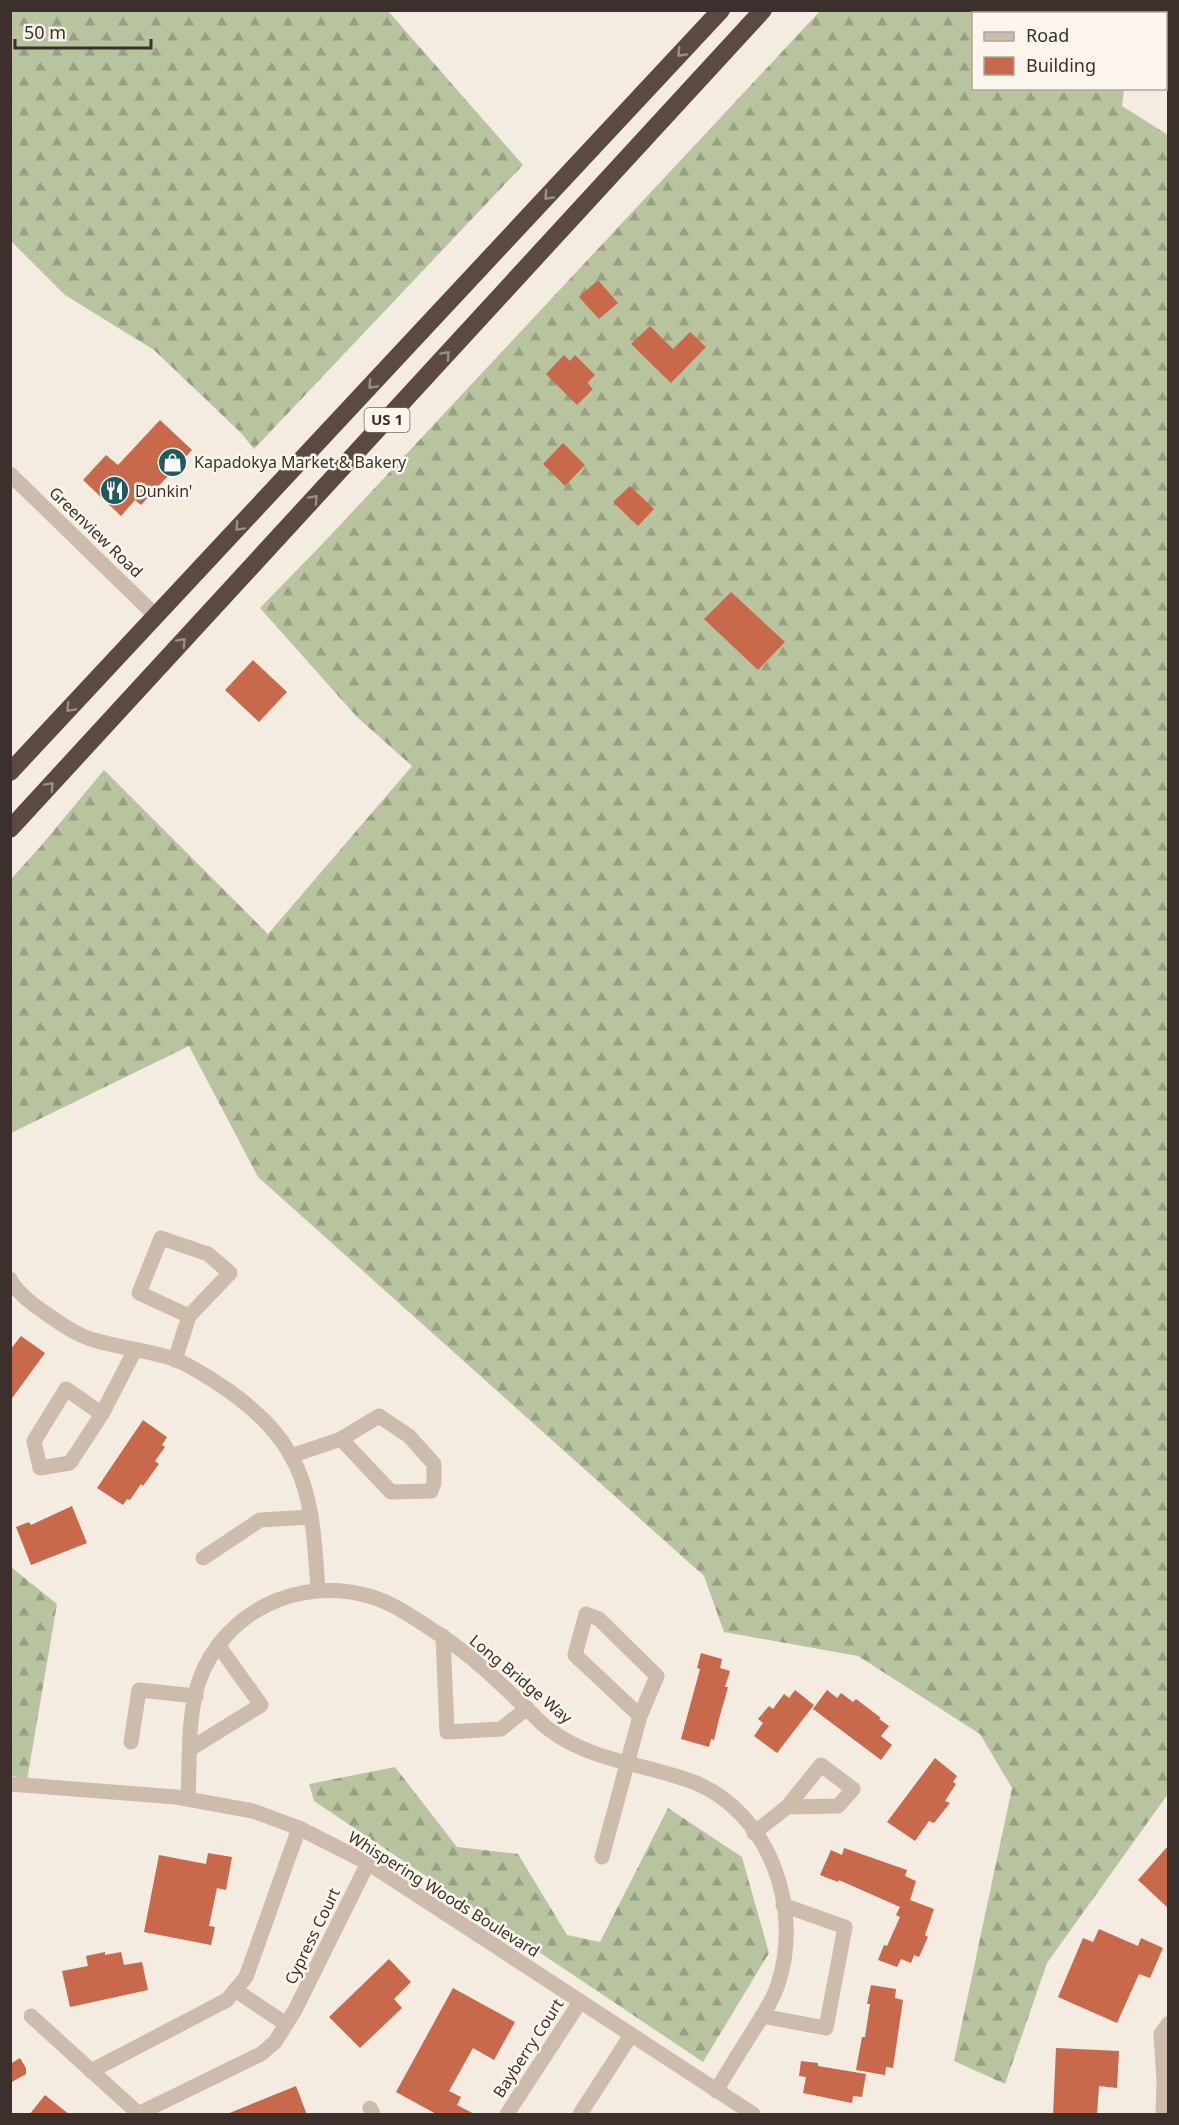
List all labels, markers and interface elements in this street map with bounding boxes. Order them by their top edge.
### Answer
scale bar [15,12,152,50]
legend [972,12,1167,90]
text: 50 m [24,20,66,44]
text: Road [1026,23,1069,47]
one-way arrow [677,47,688,57]
text: Building [1026,53,1096,77]
one-way arrow [544,189,555,200]
one-way arrow [439,351,450,362]
one-way arrow [368,378,379,388]
road number: US 1 [364,408,410,432]
shop icon: Kapadokya Market & Bakery [157,446,189,478]
place label: Kapadokya Market & Bakery [194,451,407,473]
restaurant icon: Dunkin' [98,475,130,507]
place label: Dunkin' [135,480,192,502]
street label: Greenview Road [44,482,148,582]
one-way arrow [307,495,318,505]
one-way arrow [235,521,246,531]
one-way arrow [175,638,186,649]
one-way arrow [66,702,77,712]
one-way arrow [43,782,54,792]
street label: Long Bridge Way [465,1630,578,1729]
street label: Whispering Woods Boulevard [344,1826,544,1962]
street label: Cypress Court [279,1884,345,1988]
street label: Bayberry Court [488,1994,568,2102]

